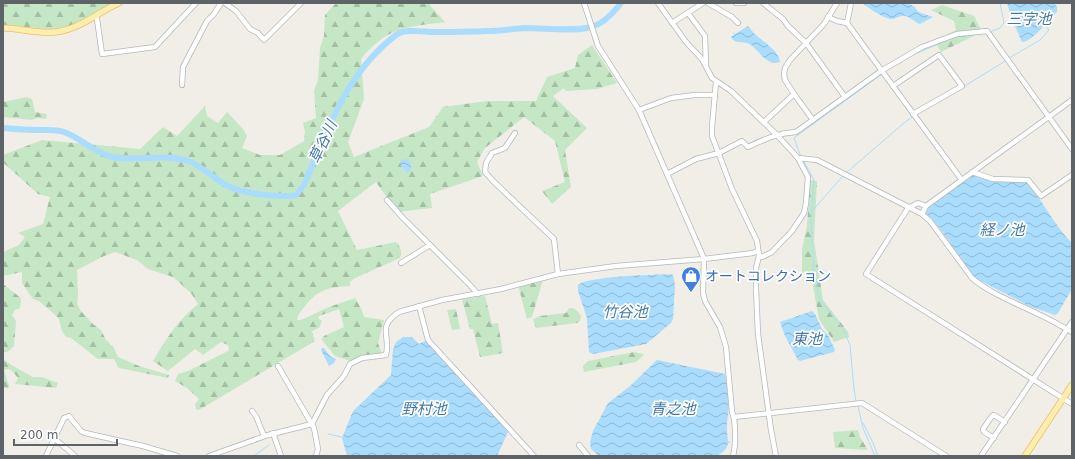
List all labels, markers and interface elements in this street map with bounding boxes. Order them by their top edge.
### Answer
water label: 三字池 [1006,10,1053,28]
water label: 草谷川 [305,116,342,166]
water label: 経ノ池 [979,221,1026,239]
shop icon: オートコレクション [680,265,702,293]
place label: オートコレクション [705,268,831,284]
water label: 竹谷池 [602,303,649,321]
water label: 東池 [792,330,824,348]
water label: 野村池 [401,400,448,418]
water label: 青之池 [650,400,697,418]
scale bar [14,421,117,447]
text: 200 m [20,428,58,442]

